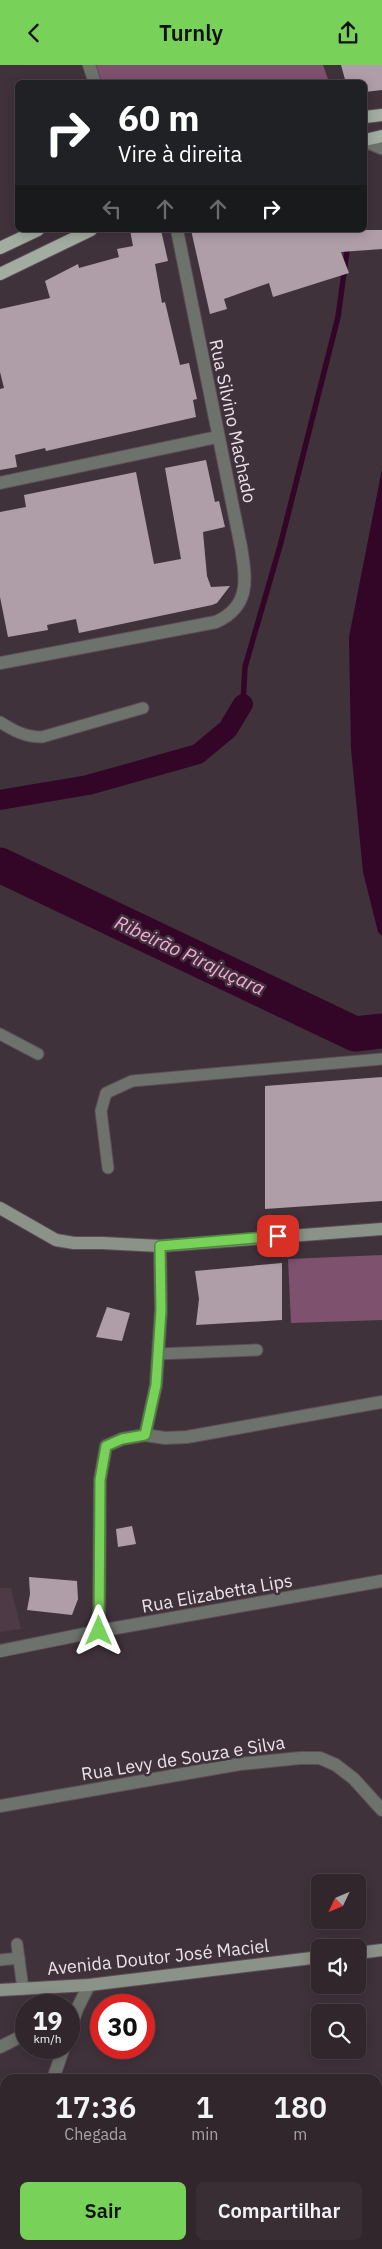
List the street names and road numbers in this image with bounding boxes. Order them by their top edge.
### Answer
street label: Rua Silvino Machado [204,337,262,505]
street label: Rua Elizabetta Lips [140,1568,294,1618]
street label: Rua Levy de Souza e Silva [80,1730,287,1785]
street label: Avenida Doutor José Maciel [46,1934,270,1980]

